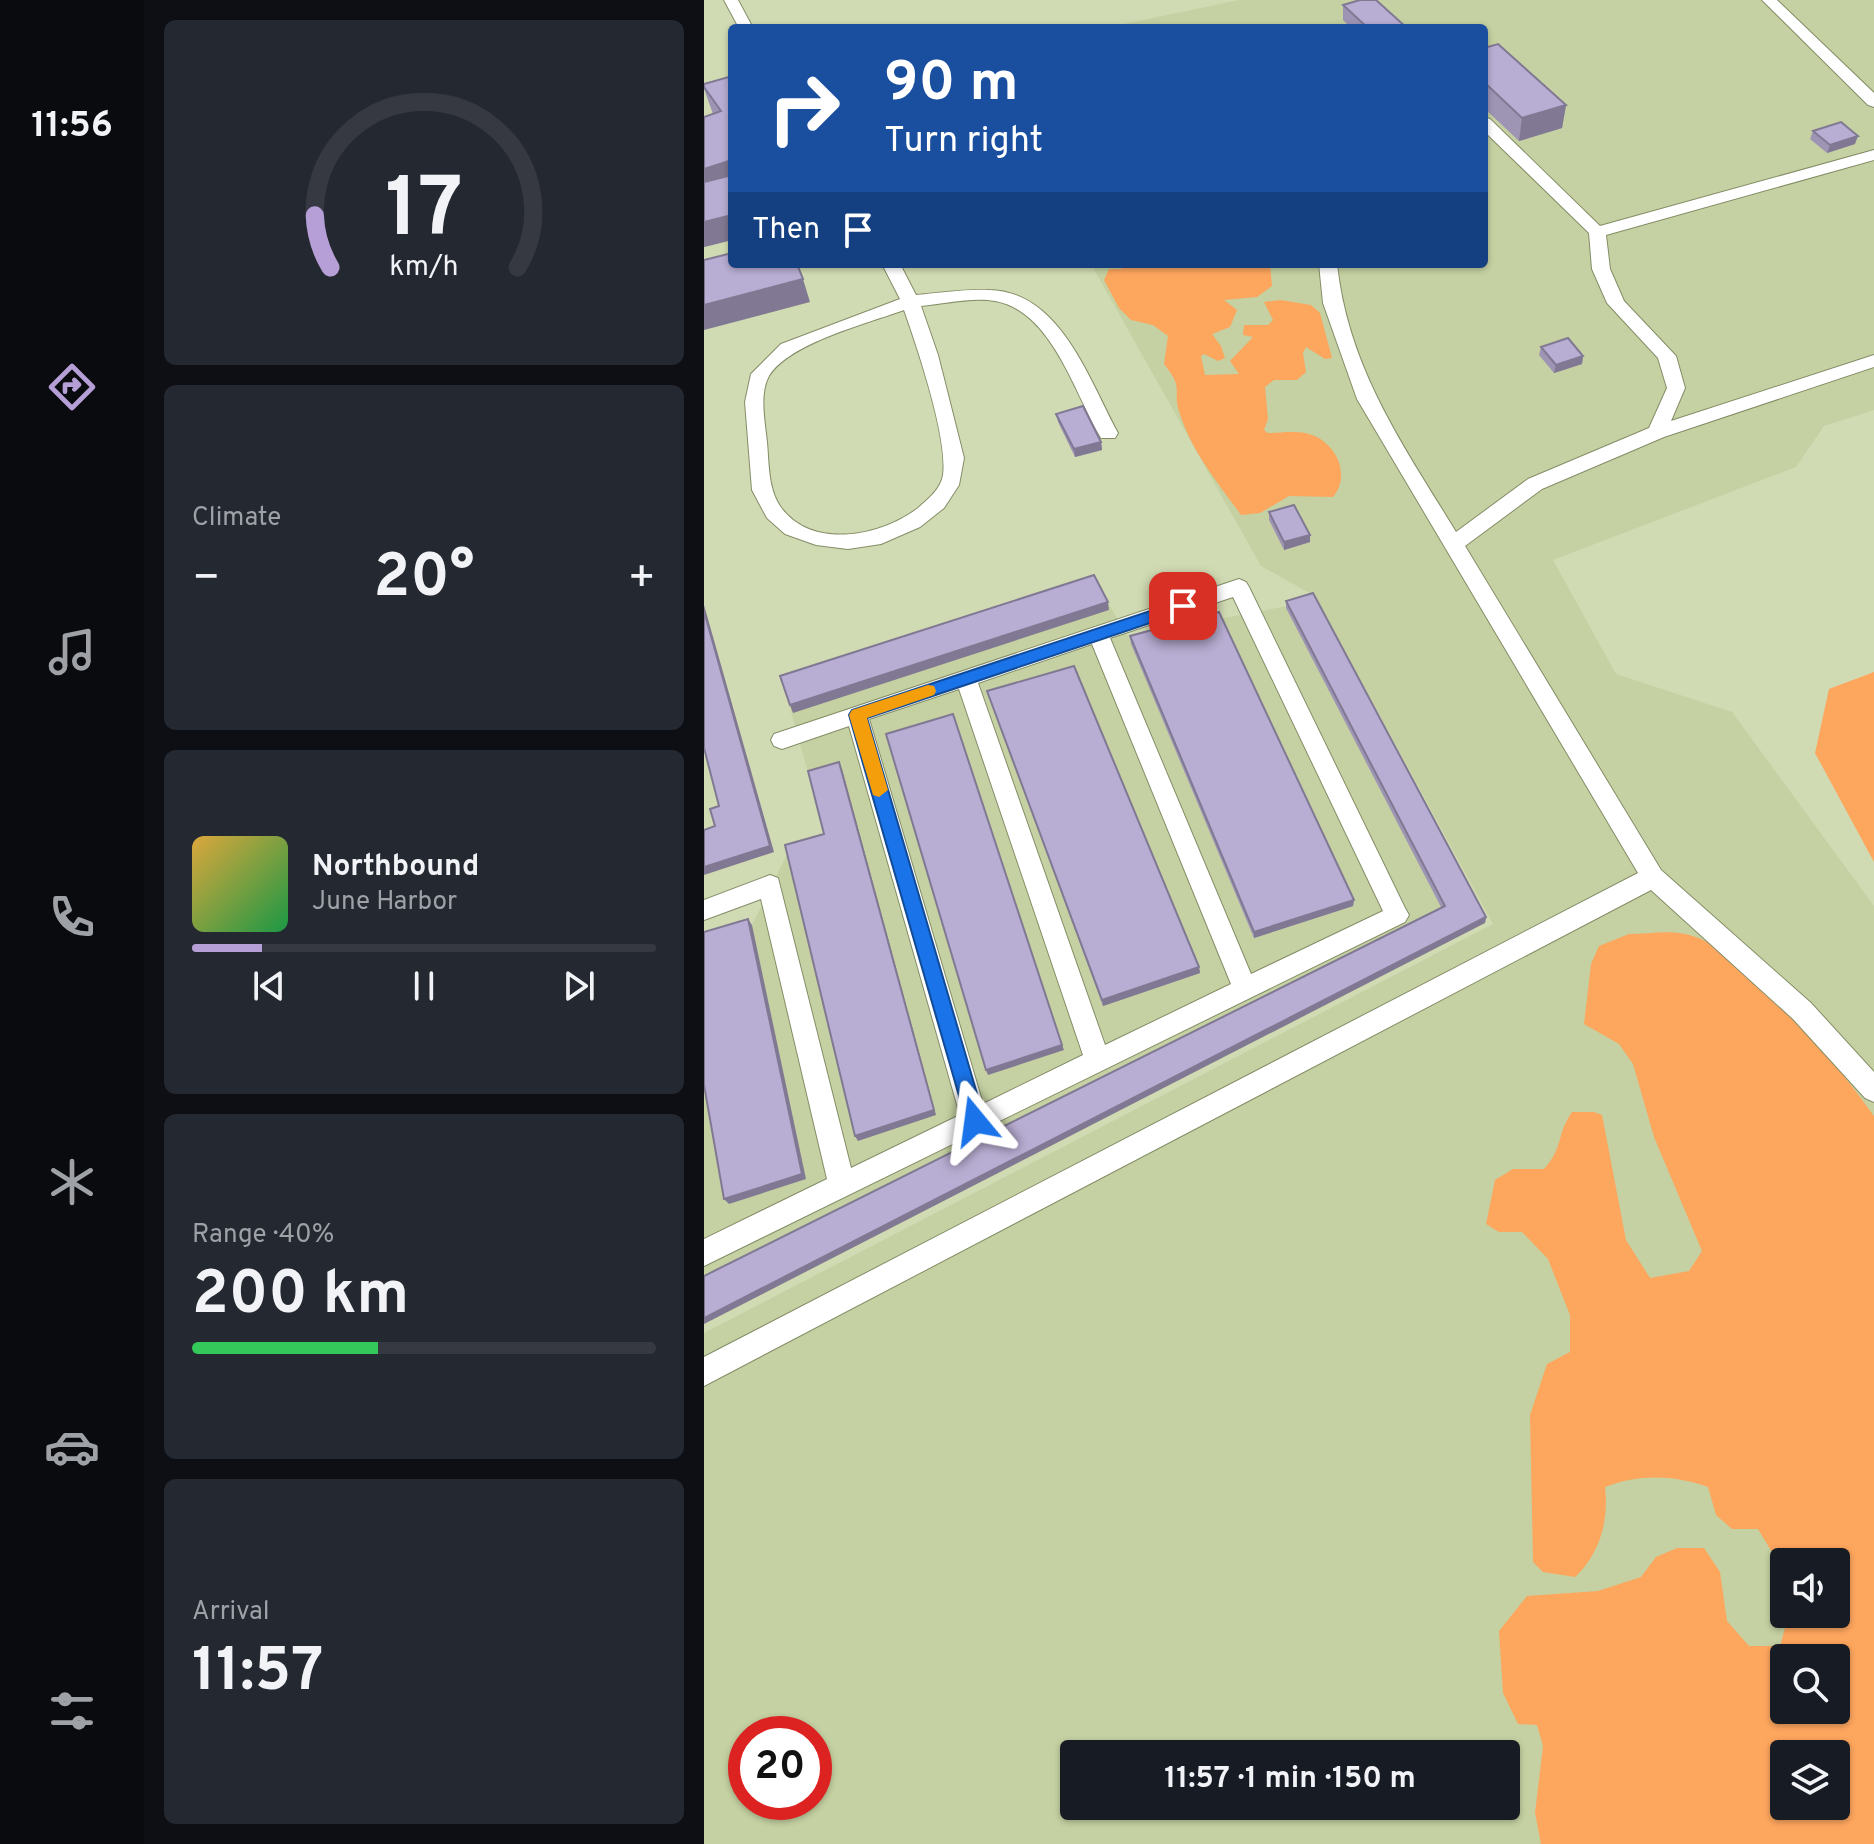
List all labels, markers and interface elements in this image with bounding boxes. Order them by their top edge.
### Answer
text: 90 m [884,50,1019,120]
icon: right [752,56,856,160]
text: 11:56 [31,104,113,150]
text: Turn right [884,119,1043,165]
text: 17 [385,161,463,266]
icon: arrive [836,208,880,252]
text: Then [752,212,820,249]
text: km/h [389,251,459,287]
icon: directions [44,359,100,415]
text: Climate [192,502,281,535]
text: 20° [373,542,475,618]
text: − [192,552,220,608]
text: + [628,552,656,608]
pin [1149,572,1217,640]
icon: arrive [1161,584,1205,628]
icon: music [44,624,100,680]
text: Northbound [312,849,479,886]
text: June Harbor [312,886,457,919]
icon: phone [44,889,100,945]
icon: previous [247,964,291,1008]
icon: pause [402,964,446,1008]
icon: next [557,964,601,1008]
position arrow [933,1079,1017,1163]
icon: climate [44,1154,100,1210]
text: Range · 40% [192,1219,334,1252]
text: 200 km [192,1259,409,1335]
icon: car [44,1419,100,1475]
map controls [1770,1548,1850,1820]
button: sound [1770,1548,1850,1628]
text: Arrival [192,1596,270,1629]
text: 11:57 [192,1636,323,1712]
button: search [1770,1644,1850,1724]
icon: filters [44,1683,100,1739]
speed limit sign: 20 [728,1716,832,1820]
button: layers [1770,1740,1850,1820]
text: 11:57 · 1 min · 150 m [1164,1761,1416,1798]

